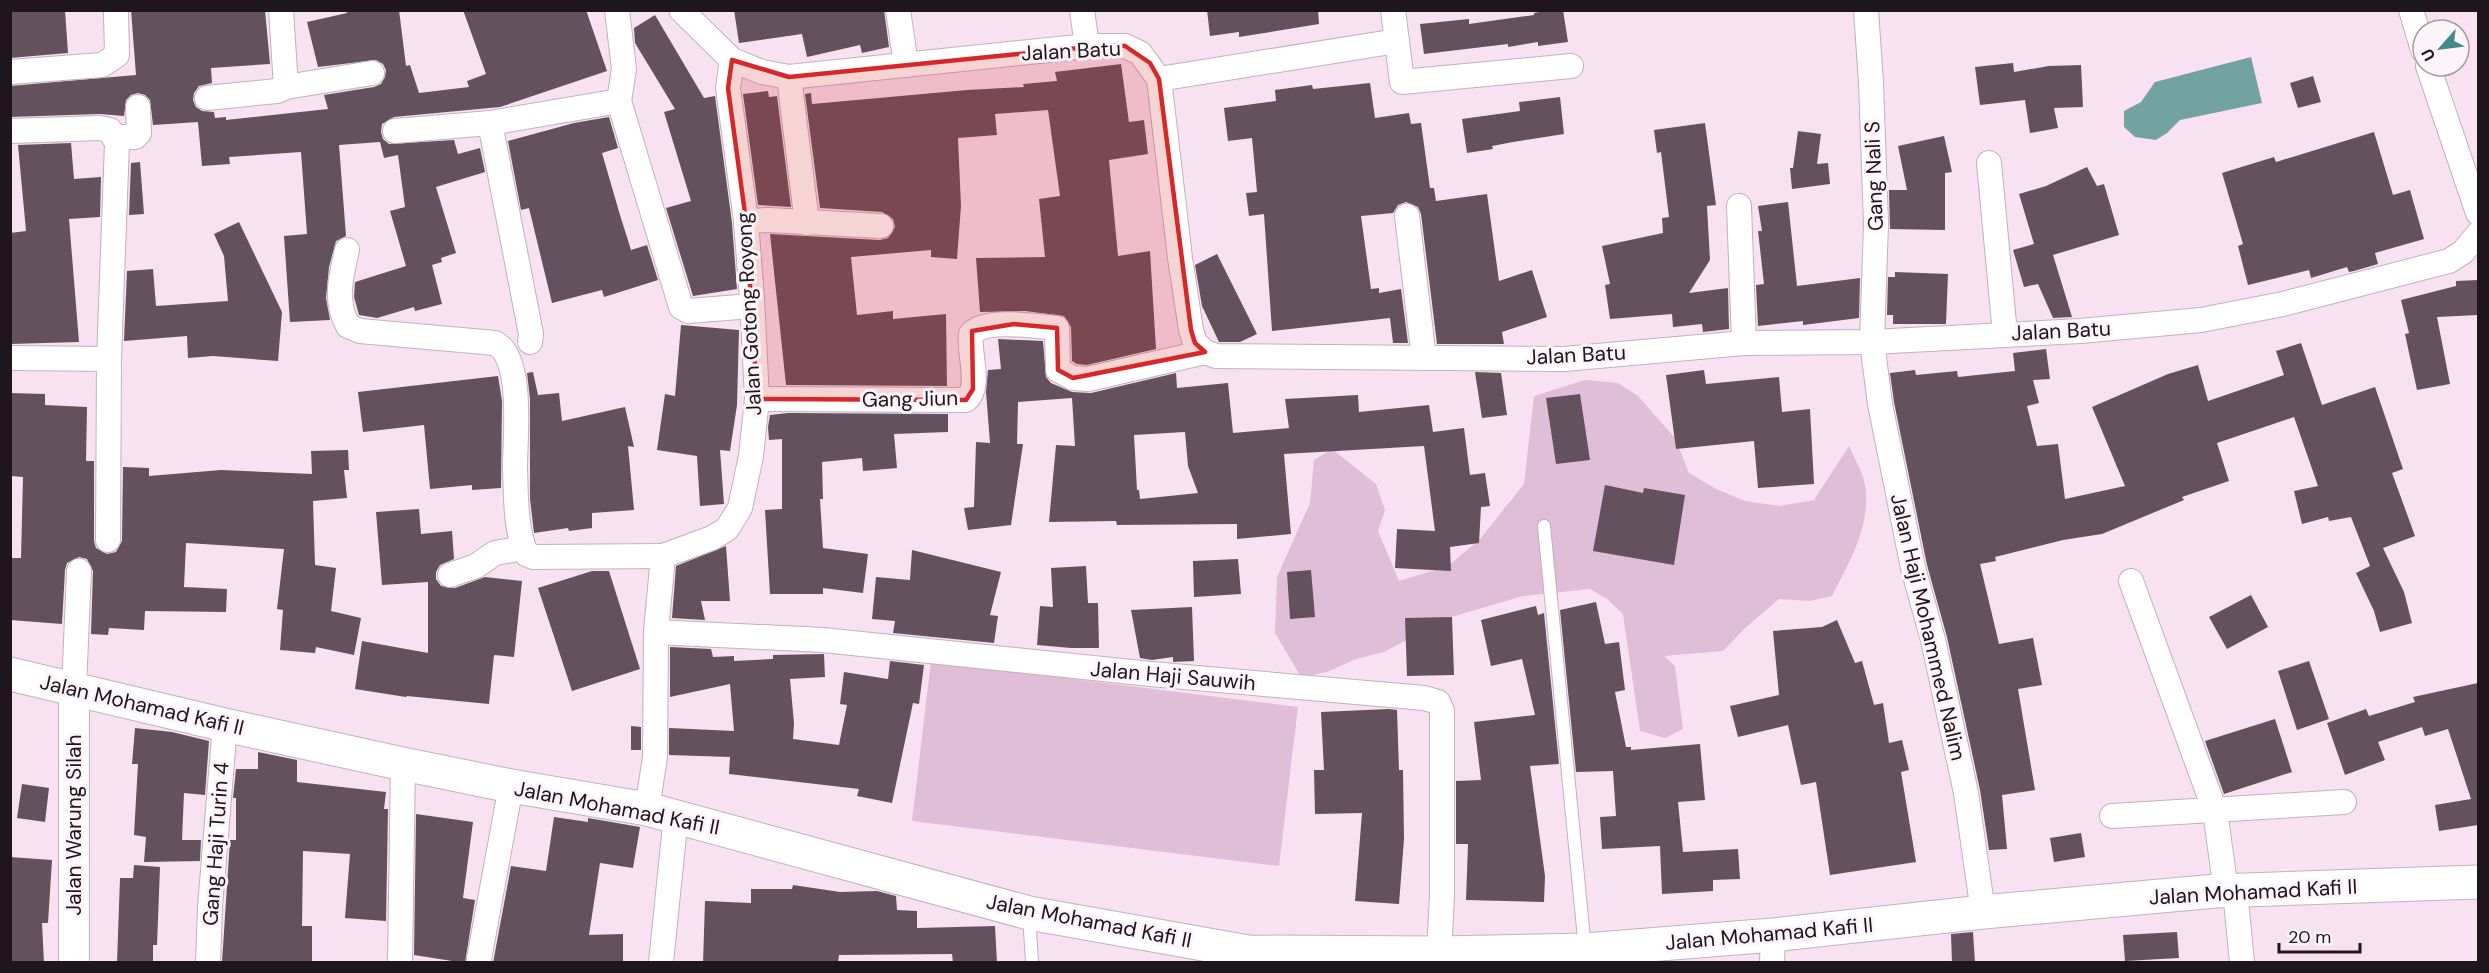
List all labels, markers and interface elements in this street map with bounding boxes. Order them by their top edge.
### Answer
north arrow [2411,18,2471,78]
street label: Jalan Batu [1020,34,1122,68]
text: U [2416,45,2440,65]
street label: Gang Nali S [1858,120,1890,232]
street label: Jalan Gotong Royong [730,211,768,416]
street label: Jalan Batu [2010,314,2112,348]
street label: Jalan Batu [1525,338,1627,372]
street label: Gang Jiun [862,384,958,414]
street label: Jalan Haji Mohammed Nalim [1884,491,1972,763]
street label: Jalan Haji Sauwih [1089,655,1257,697]
street label: Jalan Mohamad Kafi II [37,668,247,742]
street label: Jalan Warung Silah [60,735,88,915]
street label: Gang Haji Turin 4 [196,761,236,927]
street label: Jalan Mohamad Kafi II [512,774,722,842]
street label: Jalan Mohamad Kafi II [2148,873,2358,911]
street label: Jalan Mohamad Kafi II [984,887,1194,955]
street label: Jalan Mohamad Kafi II [1664,911,1874,957]
scale bar [2279,916,2360,954]
text: 20 m [2288,925,2331,949]

